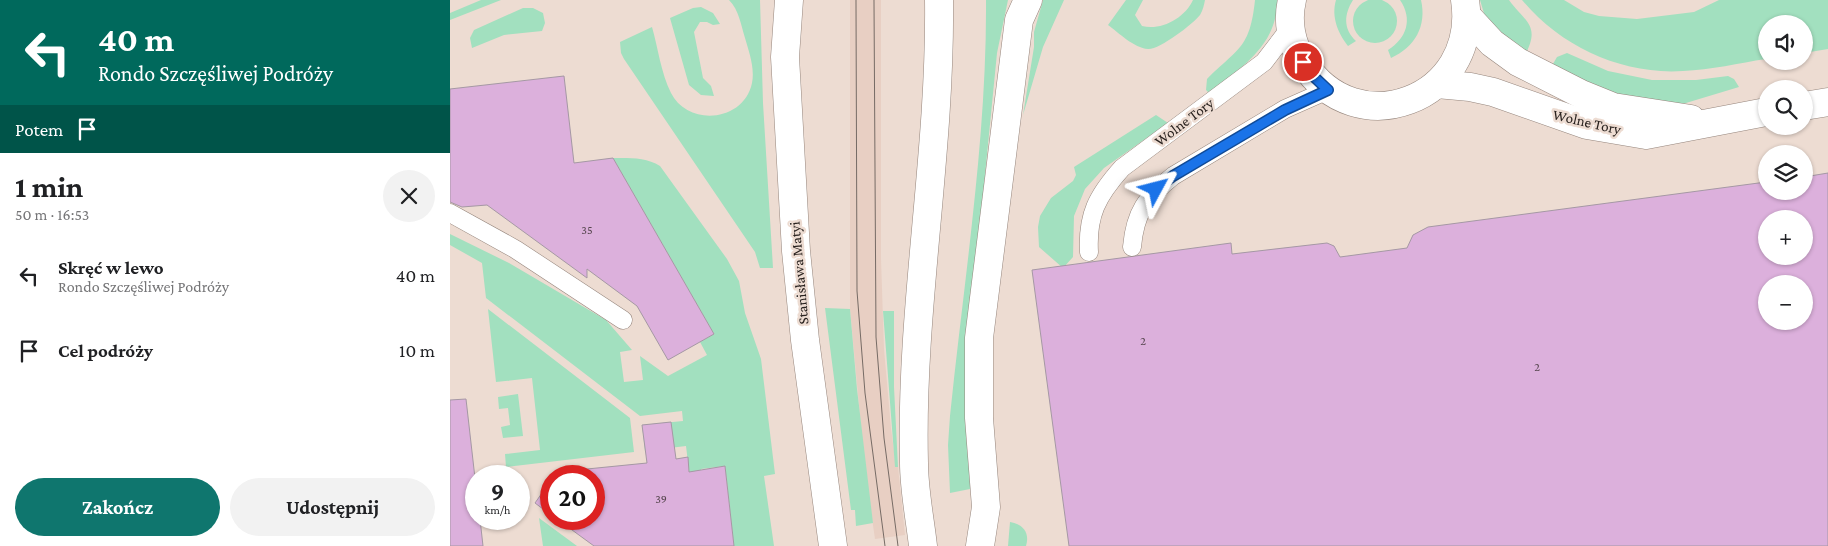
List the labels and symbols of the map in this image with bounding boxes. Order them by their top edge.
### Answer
pin [1282,41,1324,83]
street label: Wolne Tory [1152,95,1217,150]
street label: Wolne Tory [1551,106,1623,139]
position arrow [1129,162,1181,214]
street label: Stanisława Matyi [787,221,812,325]
house number: 35 [581,223,593,237]
house number: 2 [1140,334,1146,348]
house number: 2 [1534,360,1540,374]
speed limit sign: 20 [540,465,605,530]
house number: 39 [655,492,667,506]

